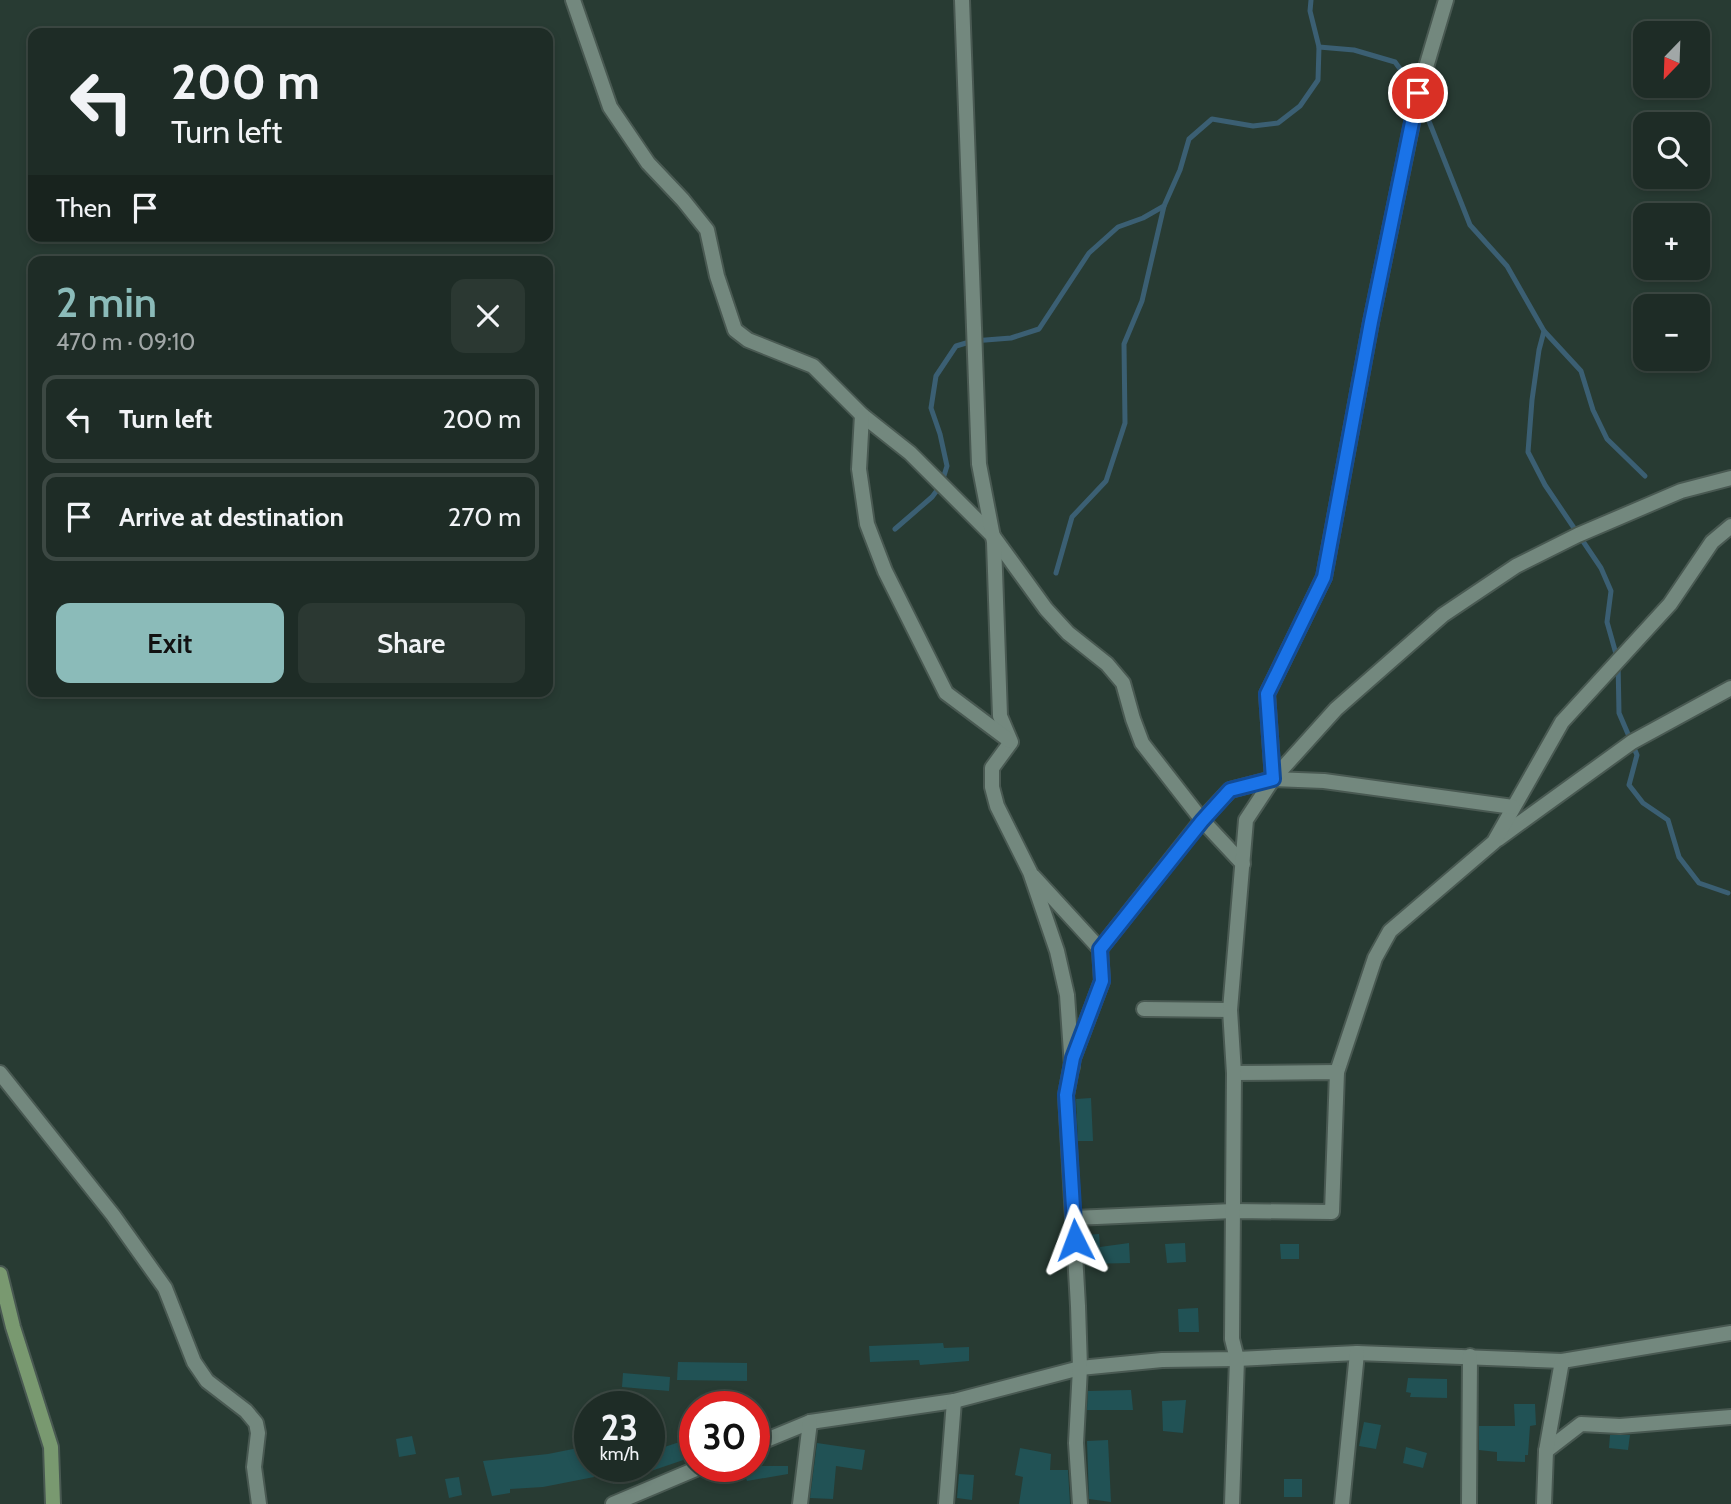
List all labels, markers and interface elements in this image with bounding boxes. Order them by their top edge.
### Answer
north arrow [1633,21,1710,98]
map controls [1633,21,1710,371]
text: 200 m [171,52,320,111]
icon: left [56,56,147,147]
pin [1388,63,1448,123]
icon: arrive [1399,74,1437,112]
text: Turn left [171,112,282,151]
button: search [1633,112,1710,189]
icon: arrive [126,189,164,227]
text: Then [56,192,112,224]
button: + [1633,203,1710,280]
text: 2 min [56,276,157,328]
button: close [451,279,525,353]
button: − [1633,294,1710,371]
text: 470 m · 09:10 [56,328,195,356]
icon: left [60,400,98,438]
text: Turn left [119,403,212,435]
text: 200 m [442,403,521,435]
icon: arrive [60,498,98,536]
text: Arrive at destination [119,501,344,533]
text: 270 m [448,501,521,533]
button: Exit [56,603,284,683]
button: Share [298,603,525,683]
position arrow [1038,1203,1112,1277]
speed limit sign: 30 [679,1391,770,1482]
text: 23 [601,1406,638,1449]
text: km/h [600,1443,639,1465]

